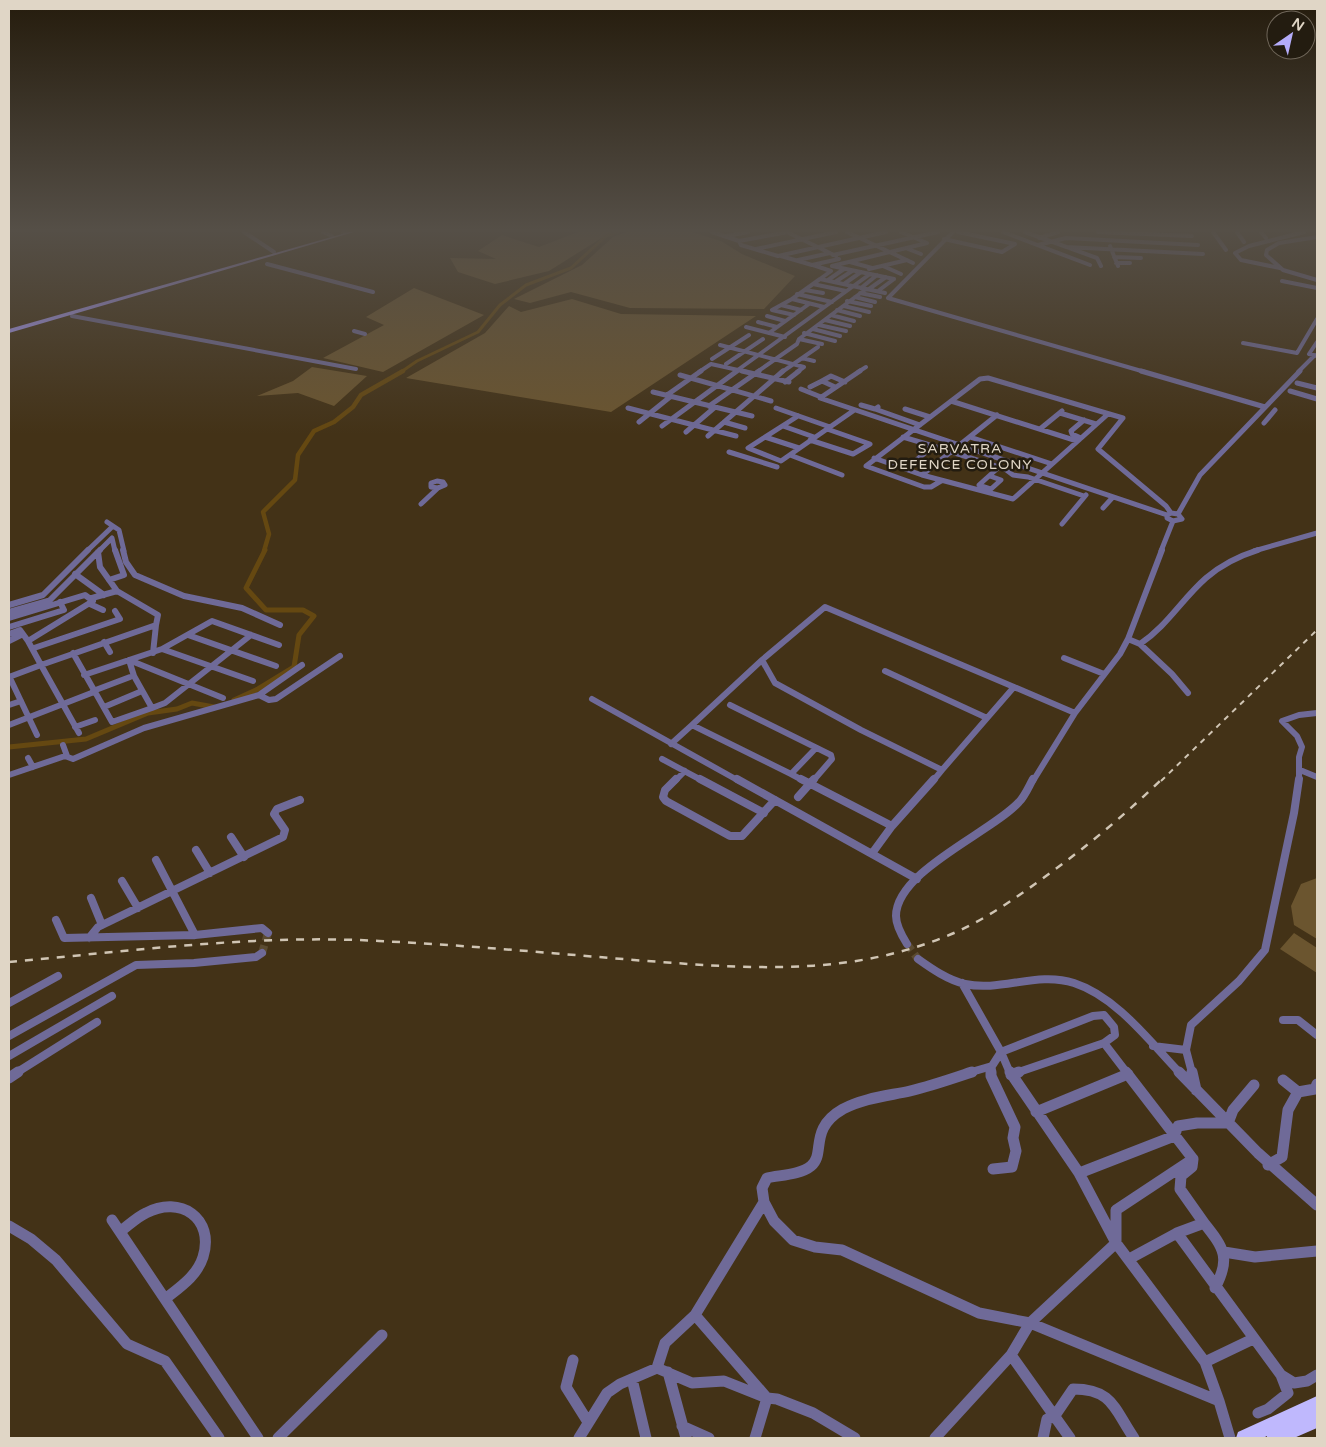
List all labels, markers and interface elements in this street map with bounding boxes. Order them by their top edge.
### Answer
north arrow [1266,10,1316,60]
text: N [1289,14,1307,35]
district label: SARVATRA DEFENCE COLONY [888,440,1032,473]

